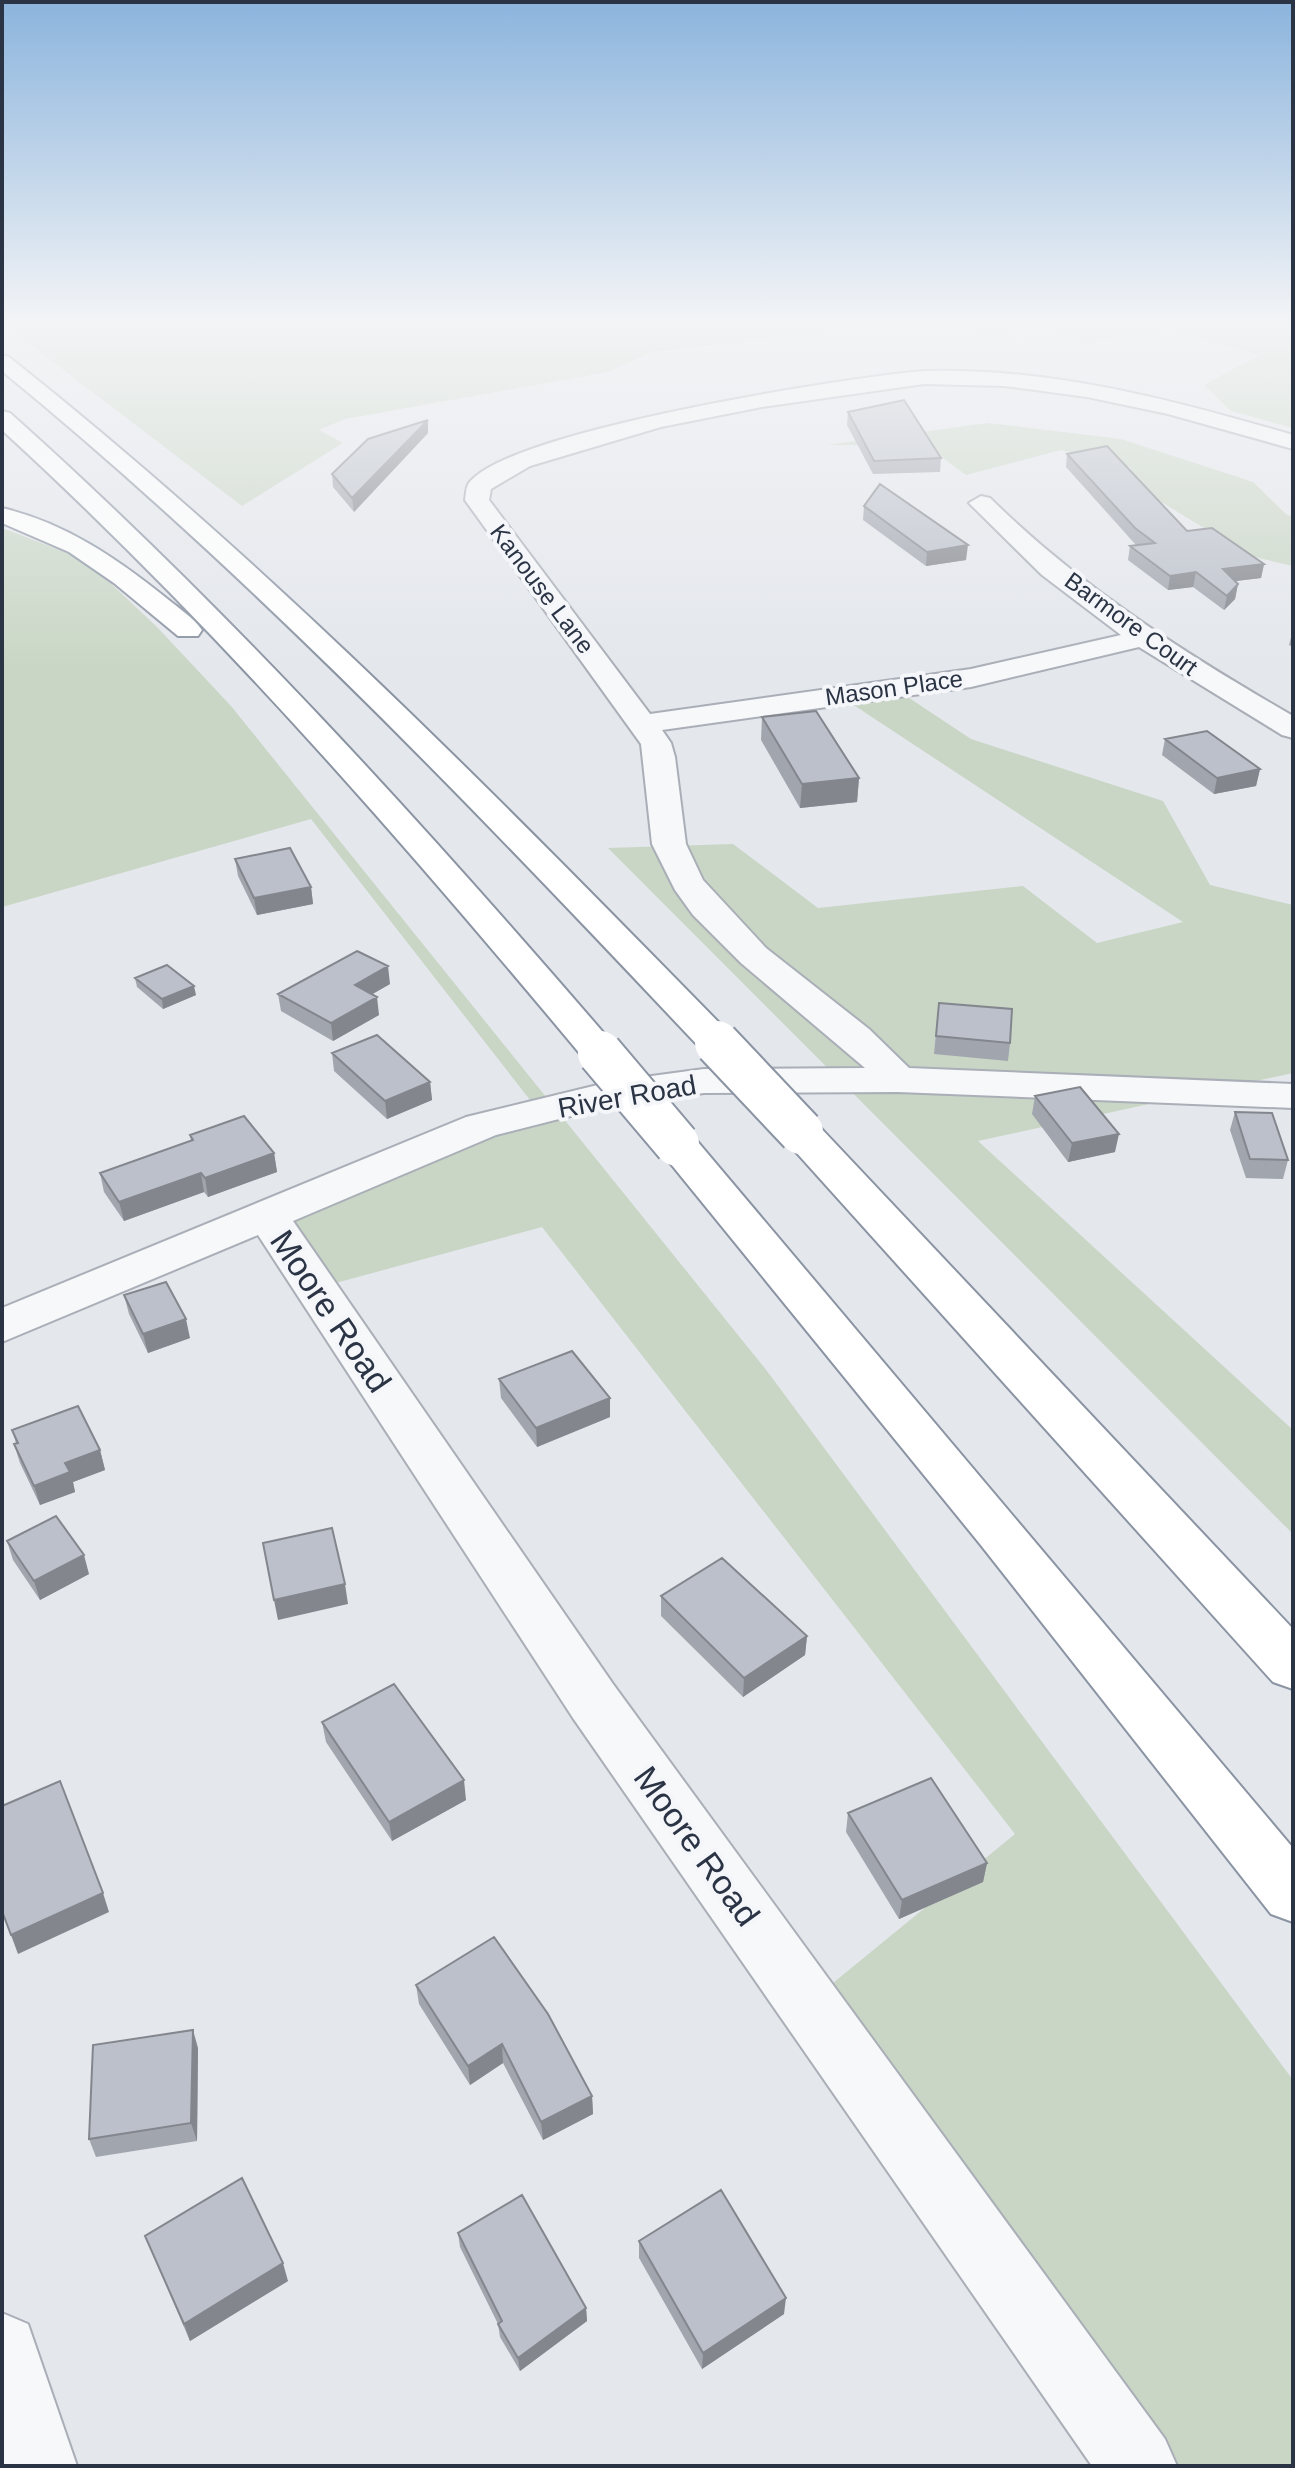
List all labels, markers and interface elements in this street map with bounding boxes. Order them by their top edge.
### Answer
street label: Kanouse Lane [485,519,600,659]
street label: Barmore Court [1060,566,1203,681]
street label: Mason Place [823,664,965,711]
street label: River Road [555,1069,699,1124]
street label: Moore Road [263,1223,399,1399]
street label: Moore Road [627,1759,767,1933]

